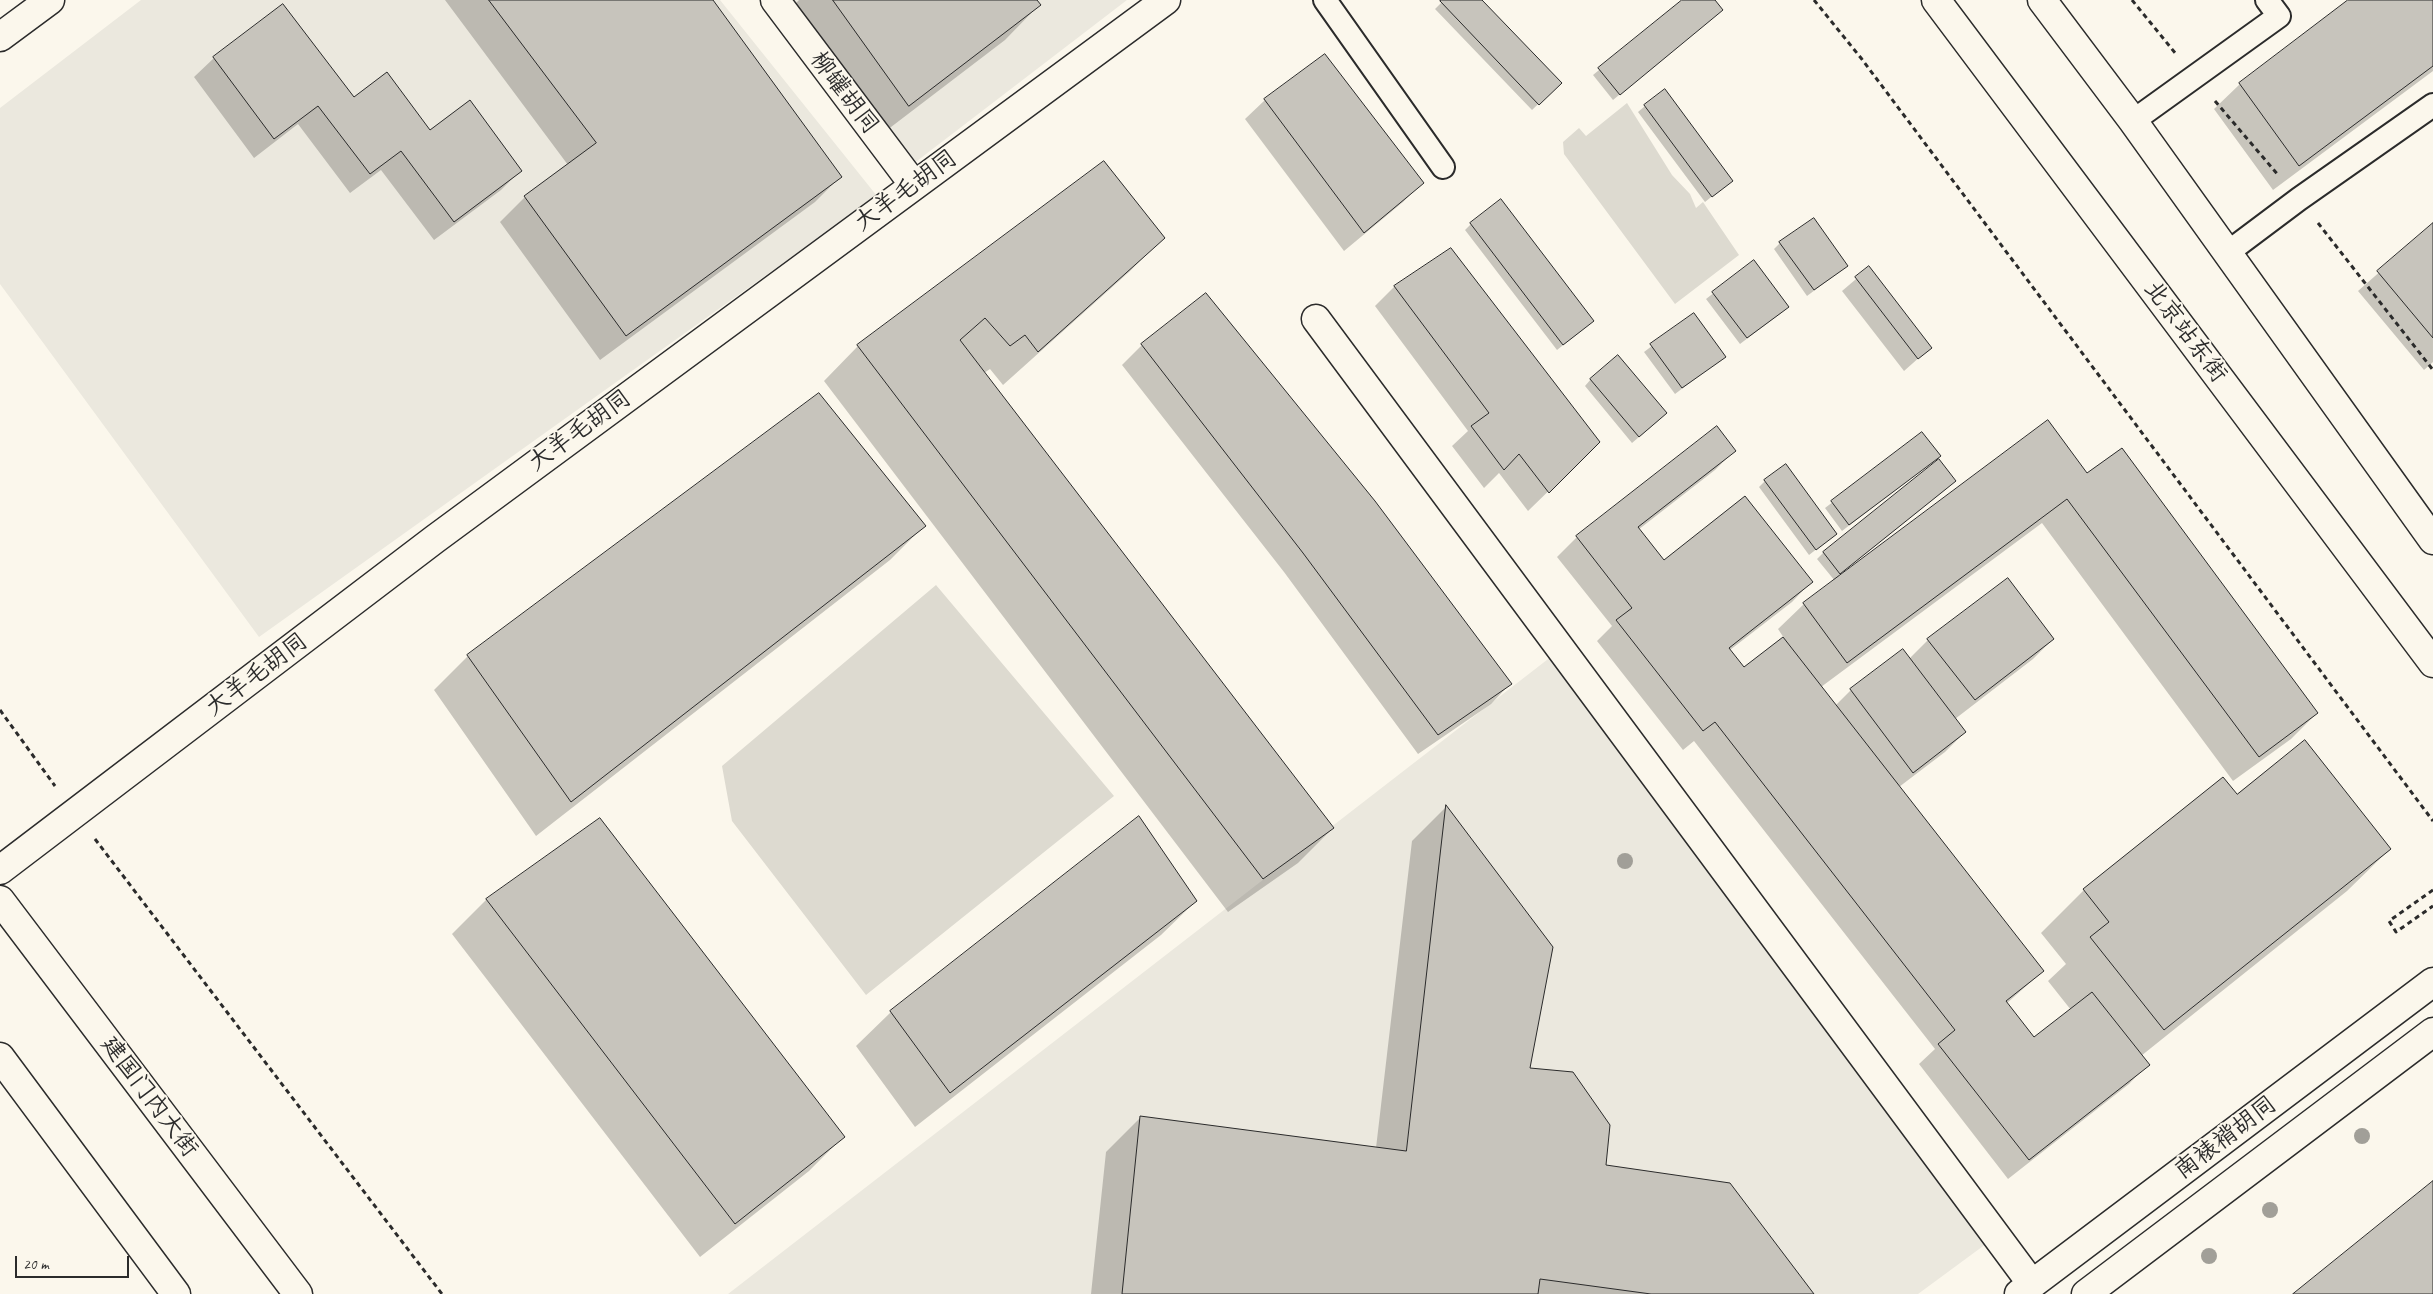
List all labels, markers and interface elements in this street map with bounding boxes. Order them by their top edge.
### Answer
street label: 柳罐胡同 [804,46,884,140]
street label: 大羊毛胡同 [849,144,963,238]
street label: 北京站东街 [2137,275,2233,389]
street label: 大羊毛胡同 [523,384,637,478]
street label: 大羊毛胡同 [200,627,314,723]
street label: 建国门内大街 [94,1031,204,1163]
street label: 南裱褙胡同 [2169,1090,2283,1186]
scale bar [18,1246,131,1278]
text: 20 m [23,1255,49,1274]

